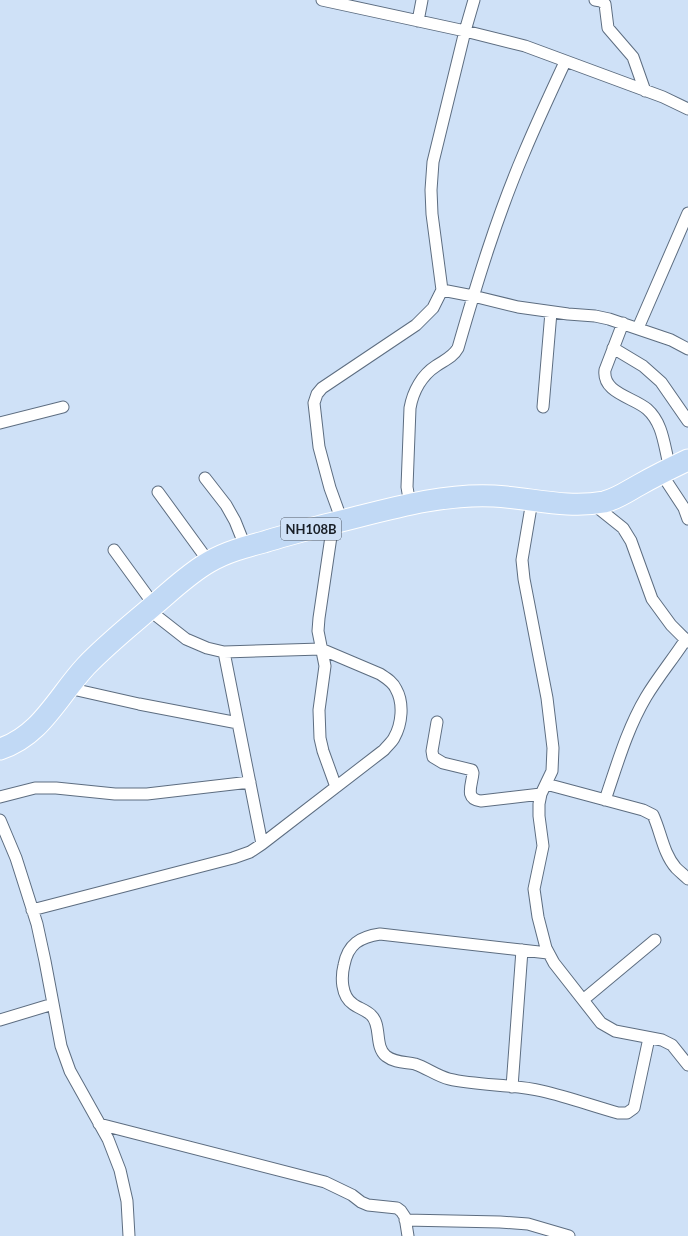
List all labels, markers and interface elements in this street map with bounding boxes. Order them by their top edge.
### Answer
road number: NH108B [281,518,341,540]

